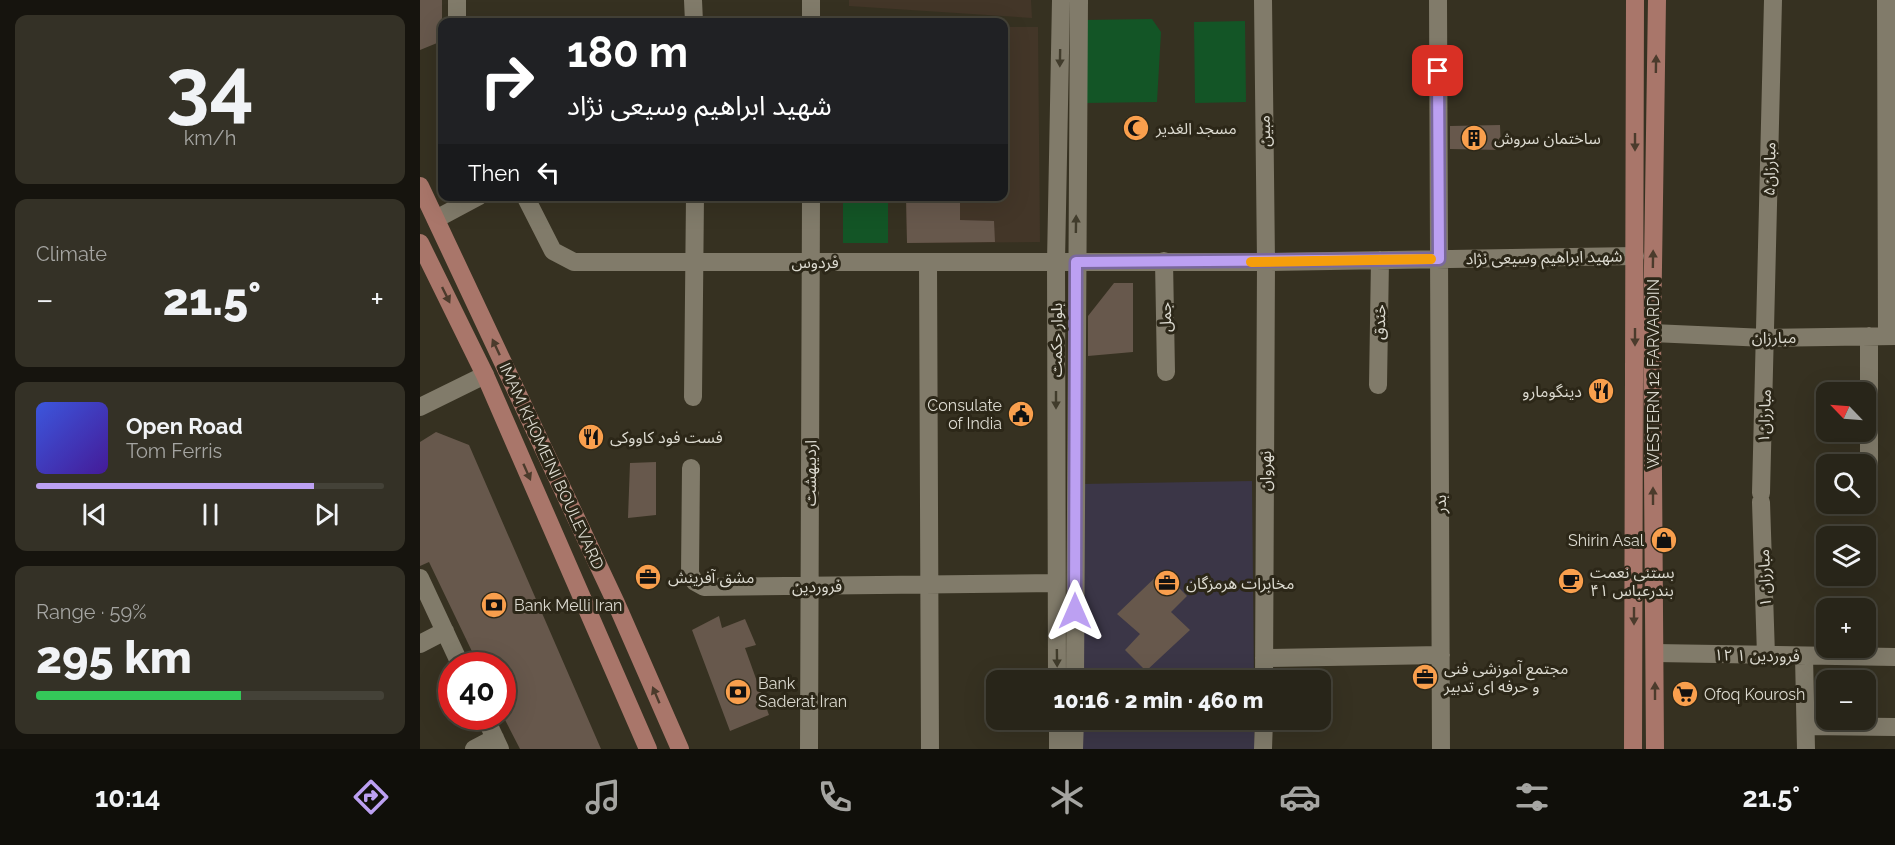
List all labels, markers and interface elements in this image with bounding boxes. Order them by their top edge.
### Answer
text: 180 m [567,28,688,77]
text: 34 [166,41,254,132]
icon: right [468,42,546,120]
pin [1412,45,1463,96]
one-way arrow [1055,49,1065,68]
icon: arrive [1421,54,1454,87]
one-way arrow [1651,54,1661,73]
text: شهید ابراهیم وسیعی نژاد [567,90,832,121]
mosque icon: مسجد الغدیر [1121,113,1151,143]
street label: مبین [1255,115,1274,147]
place label: مسجد الغدیر [1155,119,1237,138]
building icon: ساختمان سروش [1459,123,1489,153]
text: km/h [184,126,236,150]
place label: ساختمان سروش [1494,129,1601,148]
one-way arrow [1630,133,1640,152]
street label: مبارزان۵ [1760,142,1779,196]
icon: left [532,156,565,189]
text: Then [468,160,520,186]
one-way arrow [1072,214,1081,233]
text: Climate [36,242,107,266]
street label: شهید ابراهیم وسیعی نژاد [1465,247,1623,271]
one-way arrow [1648,249,1658,268]
street label: فردوس [791,253,839,272]
text: 21.5° [163,273,261,326]
street label: WESTERN 12 FARVARDIN [1644,279,1663,469]
text: − [36,280,54,319]
text: + [370,280,384,319]
one-way arrow [441,287,450,304]
street label: جمل [1156,302,1175,332]
street label: بلوار حکمت [1047,303,1066,377]
street label: خندق [1370,304,1389,340]
one-way arrow [1630,328,1640,347]
street label: مبارزان [1752,328,1796,347]
one-way arrow [491,338,500,355]
street label: IMAM KHOMEINI BOULEVARD [495,360,608,572]
restaurant icon: دینگومارو [1586,376,1616,406]
place label: دینگومارو [1522,382,1582,401]
north arrow [1816,382,1876,442]
map controls [1816,382,1876,730]
street label: مبارزان۱ [1754,389,1775,443]
one-way arrow [1051,391,1061,410]
place label: Consulate of India [927,396,1002,433]
public building icon: Consulate of India [1006,399,1036,429]
text: Open Road [126,413,243,439]
restaurant icon: فست فود کاووکی [576,422,606,452]
place label: فست فود کاووکی [610,428,723,447]
text: Tom Ferris [126,439,222,463]
street label: اردیبهشت [801,440,820,506]
street label: نهروان [1256,451,1275,491]
button: search [1816,454,1876,514]
one-way arrow [523,464,532,481]
one-way arrow [1648,486,1658,505]
street label: بدر [1431,495,1450,514]
icon: previous [78,498,111,531]
icon: pause [194,498,227,531]
icon: next [310,498,343,531]
shop icon: Shirin Asal [1649,525,1679,555]
button: layers [1816,526,1876,586]
place label: Shirin Asal [1568,531,1645,550]
street label: مبارزان ۱ [1754,549,1775,607]
office icon: مشق آفرینش [633,562,663,592]
place label: بستنی نعمت بندرعباس ۴۱ [1590,563,1675,600]
cafe icon: بستنی نعمت بندرعباس ۴۱ [1556,566,1586,596]
place label: مشق آفرینش [668,568,754,588]
office icon: مخابرات هرمزگان [1152,568,1182,598]
place label: مخابرات هرمزگان [1186,574,1294,593]
street label: فروردین [792,577,842,596]
position arrow [1043,579,1107,643]
bank icon: Bank Melli Iran [479,590,509,620]
place label: Bank Melli Iran [514,596,622,615]
button: + [1816,598,1876,658]
text: Range · 59% [36,600,146,624]
one-way arrow [1629,607,1639,626]
text: 295 km [36,631,192,684]
street label: ۱۲ فروردین ۱ [1714,645,1800,666]
one-way arrow [1052,649,1062,668]
speed limit sign: 40 [438,652,516,730]
place label: مجتمع آموزشی فنی و حرفه ای تدبیر [1443,659,1568,696]
office icon: مجتمع آموزشی فنی و حرفه ای تدبیر [1410,662,1440,692]
button: − [1816,670,1876,730]
place label: Bank Saderat Iran [758,674,847,711]
bank icon: Bank Saderat Iran [723,677,753,707]
supermarket icon: Ofoq Kourosh [1670,679,1700,709]
one-way arrow [1650,681,1660,700]
place label: Ofoq Kourosh [1704,685,1805,704]
one-way arrow [651,686,661,704]
text: 10:16 · 2 min · 460 m [1054,687,1263,713]
icon: directions [350,776,392,818]
icon: music [582,776,624,818]
icon: phone [814,776,856,818]
icon: climate [1046,776,1088,818]
icon: car [1279,776,1321,818]
icon: filters [1511,776,1553,818]
text: 10:14 [95,782,160,813]
text: 21.5° [1743,782,1800,813]

